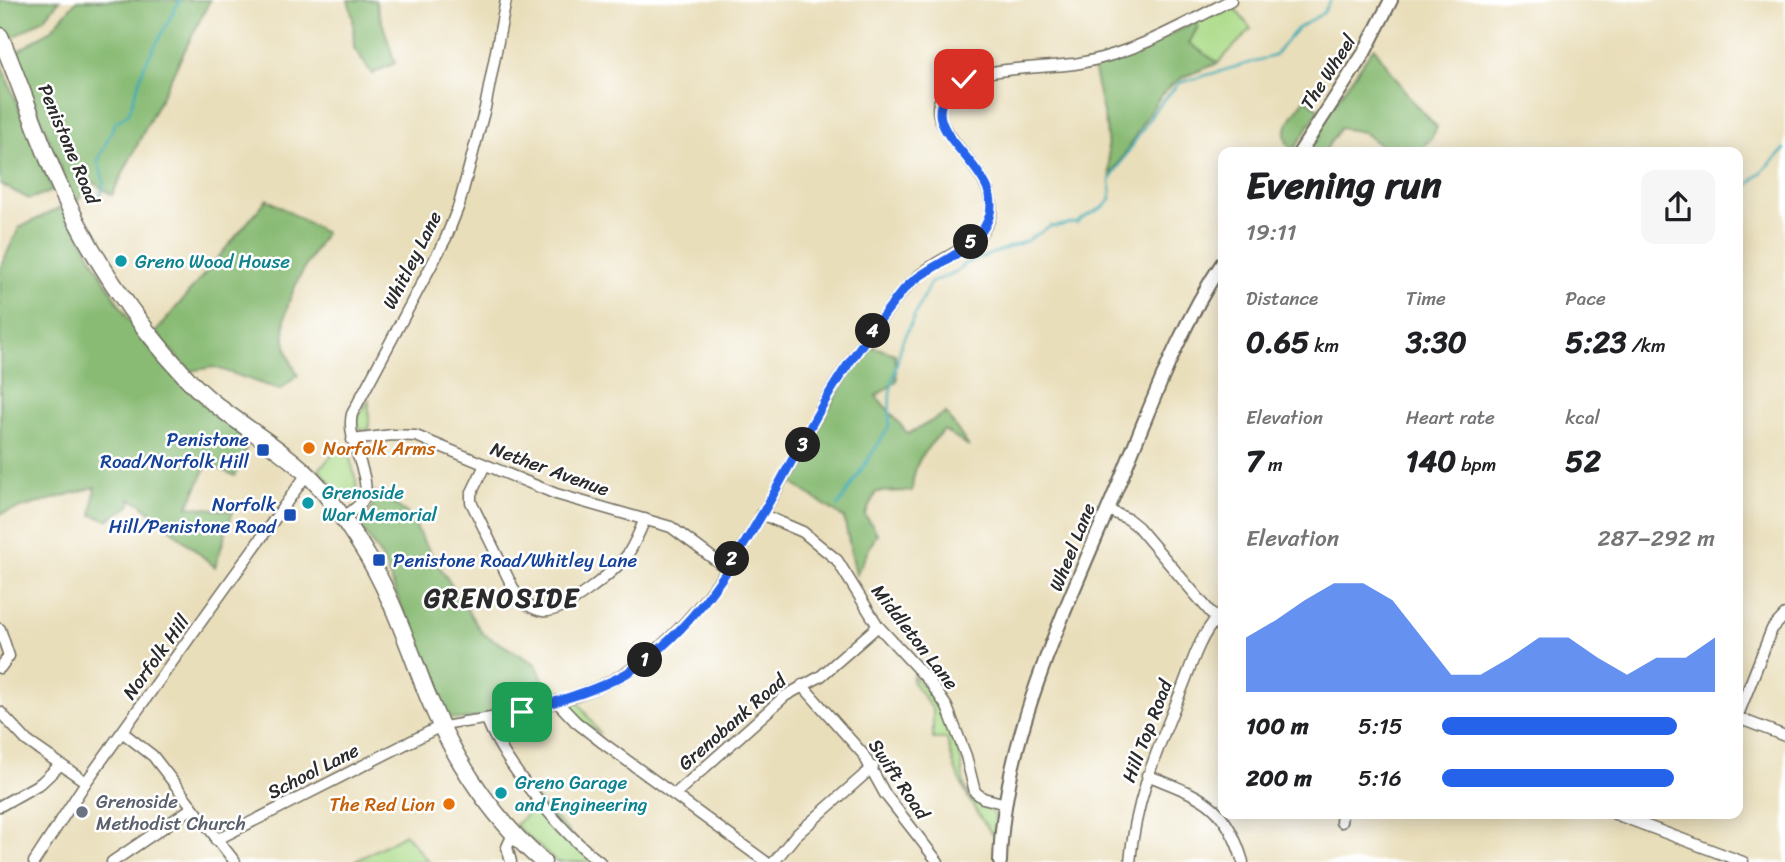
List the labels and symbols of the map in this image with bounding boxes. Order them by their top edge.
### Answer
street label: The Wheel [1291,27,1365,116]
pin [934,49,994,109]
street label: Penistone Road [29,79,110,210]
street label: Whitley Lane [373,205,451,315]
pin: 5 [954,224,988,260]
place label: Greno Wood House [135,245,290,278]
marker: Greno Wood House [113,253,129,269]
pin: 4 [856,314,890,348]
place label: Penistone Road/Norfolk Hill [100,423,250,478]
pin: 3 [786,428,820,462]
place label: Norfolk Arms [323,432,436,465]
street label: Nether Avenue [486,432,614,506]
marker: Norfolk Arms [301,440,317,456]
marker: Penistone Road/Norfolk Hill [255,442,271,458]
place label: Grenoside War Memorial [322,476,437,531]
place label: Norfolk Hill/Penistone Road [109,488,277,543]
marker: Grenoside War Memorial [300,495,316,511]
street label: Wheel Lane [1039,498,1105,596]
marker: Norfolk Hill/Penistone Road [282,507,298,523]
pin: 2 [714,542,750,576]
place label: Penistone Road/Whitley Lane [393,544,637,577]
marker: Penistone Road/Whitley Lane [371,552,387,568]
district label: GRENOSIDE [424,575,581,621]
street label: Middleton Lane [863,577,967,697]
street label: Norfolk Hill [114,607,199,707]
pin: 1 [628,642,662,678]
street label: Grenobank Road [670,664,795,779]
street label: Hill Top Road [1112,673,1182,787]
pin [492,682,552,742]
street label: Swift Road [860,732,940,828]
street label: School Lane [261,734,365,808]
place label: Greno Garage and Engineering [515,766,648,821]
place label: Grenoside Methodist Church [96,785,246,840]
marker: Greno Garage and Engineering [493,785,509,801]
place label: The Red Lion [330,788,435,821]
marker: The Red Lion [441,796,457,812]
marker: Grenoside Methodist Church [74,804,90,820]

